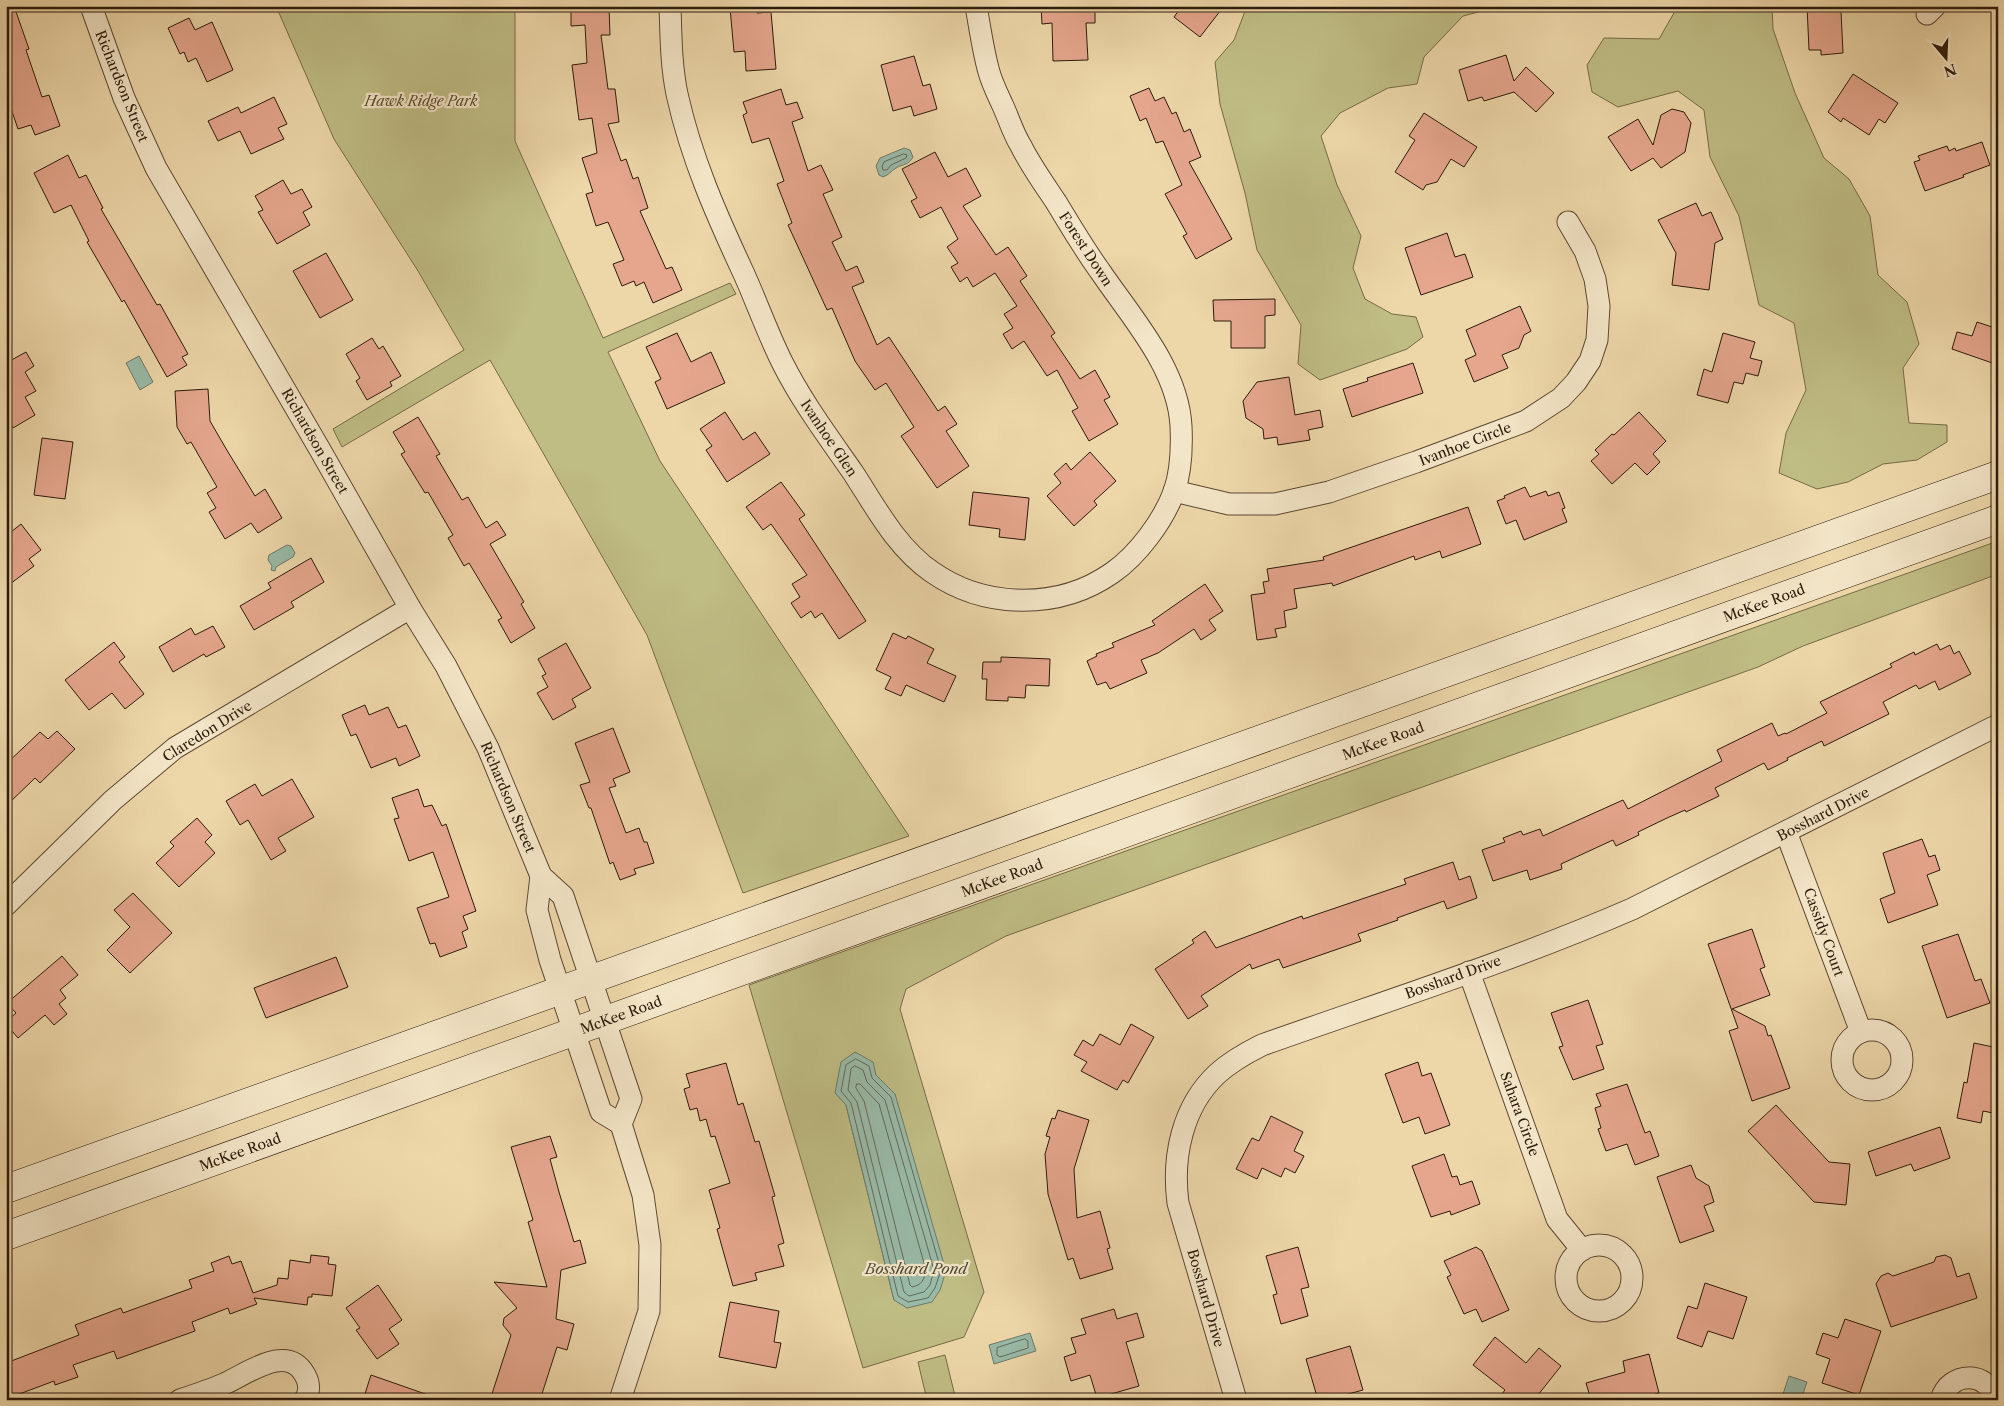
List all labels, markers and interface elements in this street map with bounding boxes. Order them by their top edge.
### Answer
street label: Richardson Street [91,27,153,145]
north arrow [1922,32,1972,82]
text: N [1942,60,1959,81]
park label: Hawk Ridge Park [364,92,478,110]
street label: Forest Down [1055,208,1117,290]
street label: Richardson Street [277,385,353,497]
street label: Ivanhoe Glen [797,396,862,480]
street label: Ivanhoe Circle [1416,418,1514,470]
street label: McKee Road [1721,580,1808,626]
street label: Claredon Drive [159,696,255,766]
street label: McKee Road [1340,718,1427,764]
street label: Richardson Street [476,739,540,855]
street label: Bosshard Drive [1774,783,1872,845]
street label: McKee Road [959,855,1046,901]
street label: Cassidy Court [1800,885,1848,979]
street label: Bosshard Drive [1402,951,1504,1003]
street label: McKee Road [578,992,665,1038]
street label: Sahara Circle [1496,1069,1544,1159]
street label: McKee Road [197,1129,284,1175]
street label: Bosshard Drive [1183,1247,1229,1349]
water label: Bosshard Pond [864,1259,969,1278]

